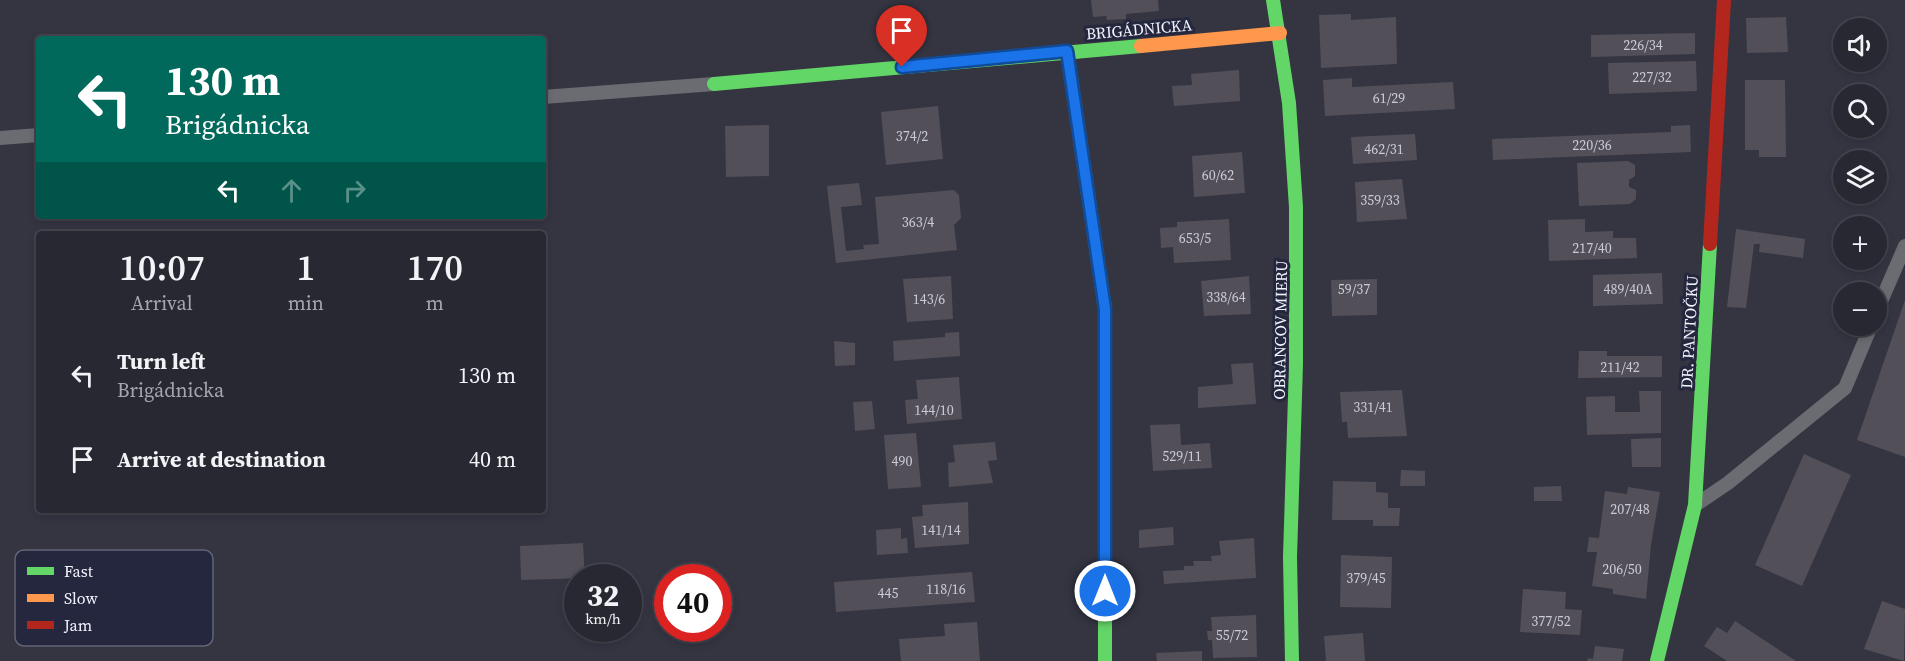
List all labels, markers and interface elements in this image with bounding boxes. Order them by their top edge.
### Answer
pin [876,5,927,67]
street label: BRIGÁDNICKA [1085,13,1193,45]
icon: arrive [885,14,918,47]
map controls [1833,18,1887,336]
button: sound [1833,18,1887,72]
house number: 226/34 [1623,35,1663,55]
text: 130 m [165,51,280,109]
icon: left [66,60,144,138]
house number: 227/32 [1632,67,1672,87]
button: search [1833,84,1887,138]
house number: 61/29 [1373,88,1405,108]
text: Brigádnicka [165,106,310,143]
house number: 374/2 [896,126,928,146]
house number: 220/36 [1572,135,1612,155]
house number: 462/31 [1364,139,1404,159]
button: layers [1833,150,1887,204]
house number: 60/62 [1202,165,1234,185]
icon: left [212,174,245,207]
icon: ahead [275,174,308,207]
icon: right [338,174,371,207]
house number: 359/33 [1360,190,1400,210]
house number: 363/4 [902,212,934,232]
button: + [1833,216,1887,270]
house number: 653/5 [1179,228,1211,248]
house number: 217/40 [1572,238,1612,258]
text: 10:07 [119,243,205,292]
text: 1 [296,243,315,292]
text: 170 [407,243,463,292]
street label: OBRANCOV MIERU [1268,260,1292,400]
street label: DR. PANTOČKU [1675,274,1703,389]
house number: 59/37 [1338,279,1370,299]
house number: 489/40A [1604,279,1653,299]
button: − [1833,282,1887,336]
house number: 338/64 [1206,287,1246,307]
text: Arrival [131,289,193,317]
text: min [288,289,324,317]
text: m [426,289,444,317]
house number: 143/6 [913,289,945,309]
text: Turn left [117,346,205,376]
house number: 211/42 [1600,357,1640,377]
icon: left [66,359,99,392]
text: 130 m [458,360,516,390]
text: Brigádnicka [117,376,224,404]
house number: 331/41 [1353,397,1393,417]
house number: 144/10 [914,400,954,420]
icon: arrive [66,443,99,476]
text: Arrive at destination [117,444,326,474]
text: 40 m [469,444,516,474]
house number: 529/11 [1162,446,1202,466]
house number: 490 [892,451,913,471]
house number: 207/48 [1610,499,1650,519]
house number: 141/14 [921,520,961,540]
legend [15,550,213,646]
position arrow [1073,559,1137,623]
house number: 206/50 [1602,559,1642,579]
text: Fast [64,560,94,582]
speed limit sign: 40 [654,564,732,642]
house number: 379/45 [1346,568,1386,588]
text: 32 [587,575,619,616]
house number: 118/16 [926,579,966,599]
house number: 445 [878,583,899,603]
text: Slow [64,587,99,609]
text: km/h [585,608,621,629]
house number: 377/52 [1531,611,1571,631]
text: Jam [63,614,92,636]
house number: 55/72 [1216,625,1248,645]

